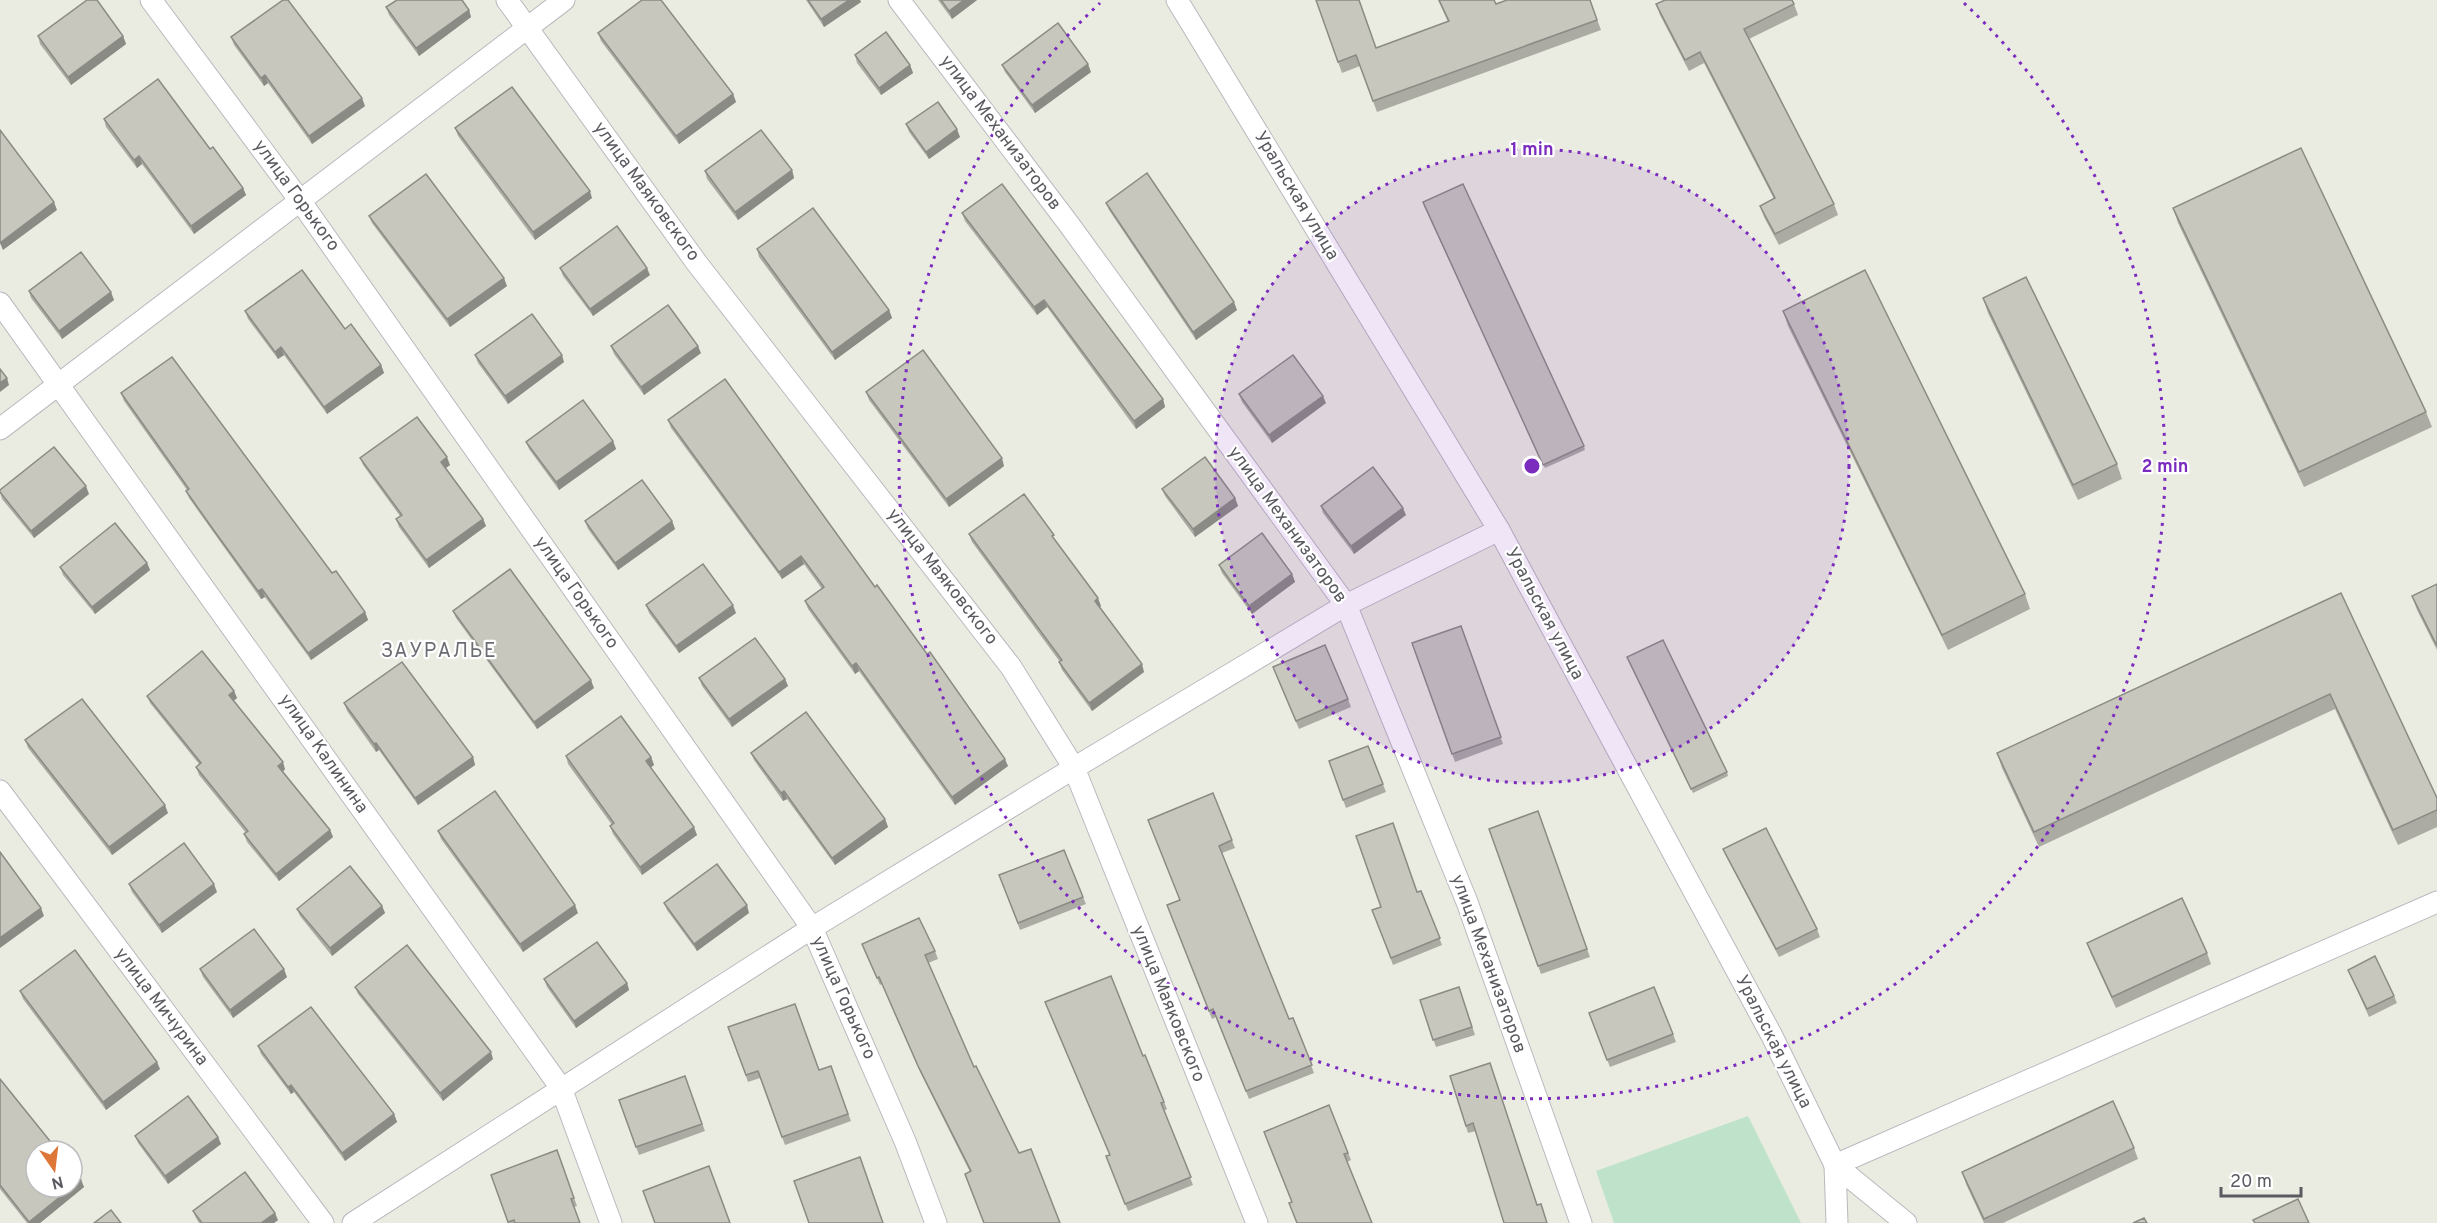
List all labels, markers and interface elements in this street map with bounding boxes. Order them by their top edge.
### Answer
street label: улица Механизаторов [934,51,1066,215]
street label: улица Маяковского [588,118,704,266]
street label: Уральская улица [1248,127,1344,265]
street label: улица Горького [248,136,344,256]
text: 1 min [1510,139,1554,162]
street label: улица Механизаторов [1222,442,1352,608]
centre of rings [1522,456,1542,476]
text: 2 min [2141,456,2189,479]
street label: улица Маяковского [882,504,1002,650]
street label: улица Горького [529,532,623,654]
street label: Уральская улица [1499,544,1589,684]
district label: ЗАУРАЛЬЕ [381,639,497,665]
street label: улица Калинина [273,690,373,818]
street label: улица Механизаторов [1445,871,1531,1057]
street label: улица Маяковского [1126,922,1210,1086]
street label: улица Горького [806,933,880,1063]
street label: улица Мичурина [109,943,213,1071]
street label: Уральская улица [1729,971,1817,1113]
north arrow [24,1139,84,1199]
scale bar [2221,1160,2300,1198]
text: N [49,1171,65,1193]
text: 20 m [2230,1171,2272,1194]

